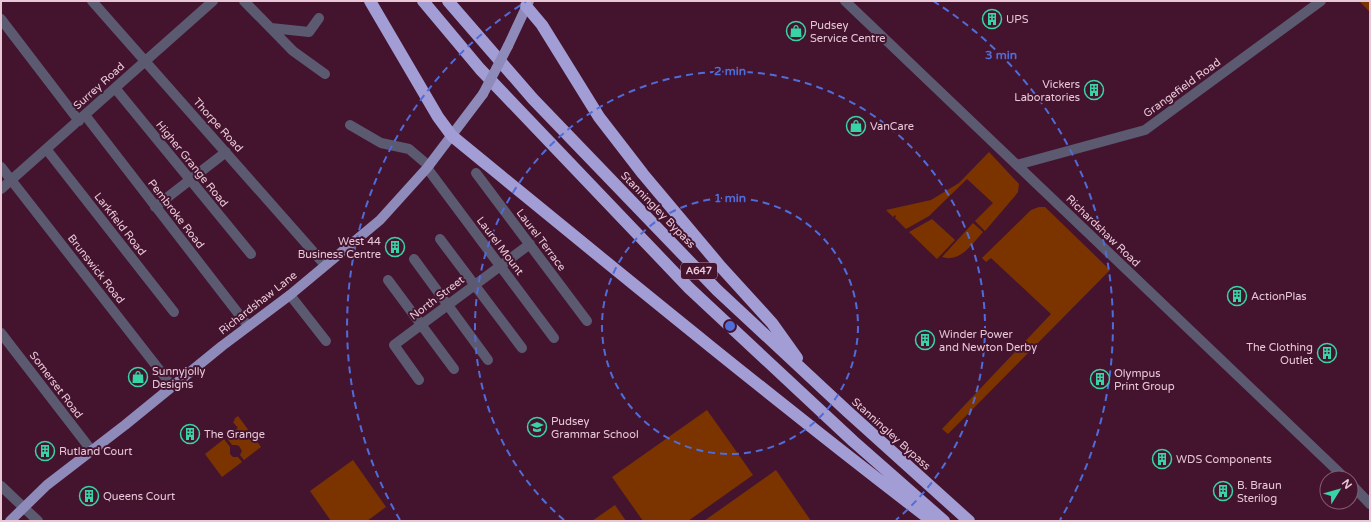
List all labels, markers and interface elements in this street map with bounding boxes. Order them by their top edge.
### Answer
building icon: UPS [981,8,1003,30]
place label: UPS [1006,13,1029,26]
place label: Pudsey Service Centre [810,19,885,45]
shop icon: Pudsey Service Centre [785,20,807,42]
text: 3 min [985,48,1017,62]
street label: Grangefield Road [1141,56,1223,120]
street label: Surrey Road [71,60,127,112]
text: 2 min [714,64,746,78]
place label: Vickers Laboratories [1014,78,1080,104]
building icon: Vickers Laboratories [1083,79,1105,101]
street label: Thorpe Road [190,95,246,155]
shop icon: VanCare [845,115,867,137]
street label: Higher Grange Road [153,118,231,210]
place label: VanCare [870,120,914,133]
street label: Stanningley Bypass [618,169,698,251]
street label: Pembroke Road [145,177,207,251]
street label: Larkfield Road [91,190,149,258]
text: 1 min [714,191,746,205]
street label: Richardshaw Road [1063,192,1143,270]
street label: Laurel Terrace [514,207,568,273]
street label: Laurel Mount [474,214,526,278]
street label: Brunswick Road [65,232,127,306]
place label: West 44 Business Centre [298,235,381,261]
building icon: West 44 Business Centre [384,236,406,258]
road number: A647 [681,263,717,279]
street label: Richardshaw Lane [216,269,300,337]
street label: North Street [407,273,467,323]
building icon: ActionPlas [1226,285,1248,307]
place label: ActionPlas [1251,290,1307,303]
centre of rings [723,319,737,333]
place label: Winder Power and Newton Derby [939,328,1037,354]
building icon: Winder Power and Newton Derby [914,329,936,351]
place label: The Clothing Outlet [1246,341,1313,367]
building icon: The Clothing Outlet [1316,342,1338,364]
street label: Somerset Road [27,349,85,421]
place label: Sunnyjolly Designs [152,365,206,391]
shop icon: Sunnyjolly Designs [127,366,149,388]
place label: Olympus Print Group [1114,367,1175,393]
building icon: Olympus Print Group [1089,368,1111,390]
street label: Stanningley Bypass [849,395,933,473]
place label: Pudsey Grammar School [551,415,639,441]
school or university icon: Pudsey Grammar School [526,416,548,438]
building icon: The Grange [179,423,201,445]
place label: The Grange [204,428,265,441]
building icon: Rutland Court [34,440,56,462]
place label: Rutland Court [59,445,132,458]
building icon: WDS Components [1151,448,1173,470]
place label: WDS Components [1176,453,1272,466]
north arrow [1319,470,1359,510]
text: N [1339,477,1354,492]
place label: B. Braun Sterilog [1237,479,1282,505]
building icon: B. Braun Sterilog [1212,480,1234,502]
building icon: Queens Court [78,485,100,507]
place label: Queens Court [103,490,175,503]

